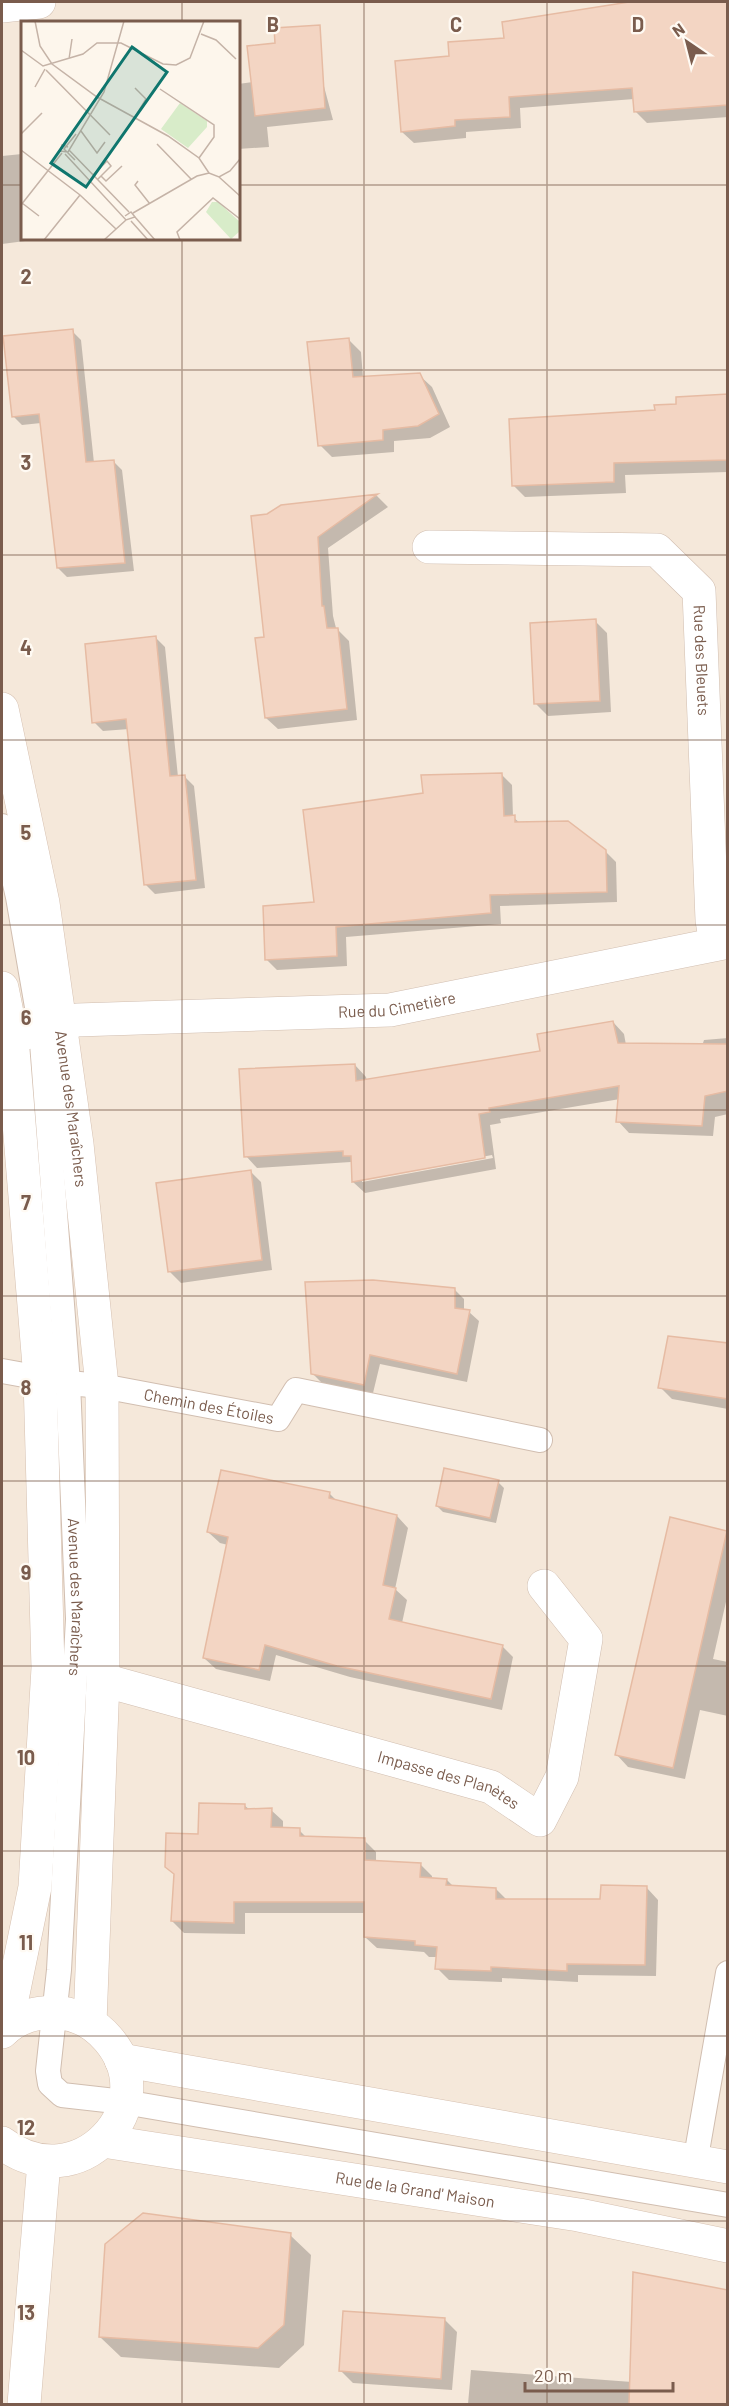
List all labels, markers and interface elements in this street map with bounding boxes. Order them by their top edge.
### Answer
text: B [267,12,279,36]
text: C [450,12,462,36]
text: D [632,12,644,36]
north arrow [657,12,717,72]
text: N [668,18,688,40]
inset map [21,21,240,240]
text: 2 [20,264,32,288]
text: 3 [21,450,31,474]
street label: Rue des Bleuets [691,604,714,716]
text: 4 [20,635,32,659]
text: 5 [21,820,32,844]
street label: Rue du Cimetière [338,987,457,1021]
text: 6 [21,1005,32,1029]
street label: Avenue des Maraîchers [52,1029,91,1188]
text: 7 [21,1190,31,1214]
text: 8 [21,1375,32,1399]
street label: Chemin des Étoiles [142,1384,276,1427]
street label: Avenue des Maraîchers [65,1518,88,1676]
text: 9 [21,1560,31,1584]
text: 10 [17,1745,35,1769]
street label: Impasse des Planètes [376,1746,523,1812]
text: 11 [19,1930,33,1954]
text: 12 [17,2115,35,2139]
street label: Rue de la Grand' Maison [334,2167,496,2211]
text: 13 [17,2300,35,2324]
scale bar [525,2355,674,2393]
text: 20 m [534,2364,572,2386]

